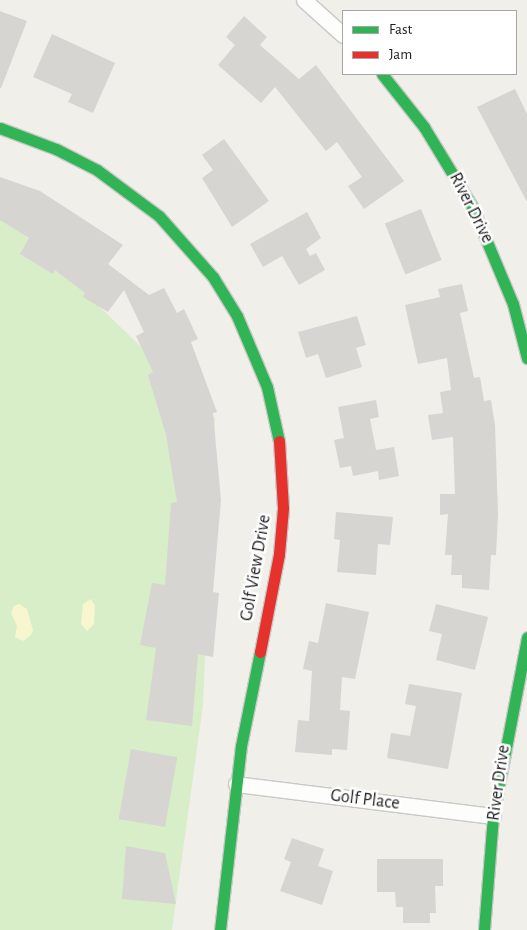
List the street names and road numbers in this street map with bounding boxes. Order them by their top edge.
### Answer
street label: River Drive [444,169,498,247]
street label: Golf View Drive [236,513,276,623]
street label: River Drive [483,744,515,822]
street label: Golf Place [329,785,401,815]

